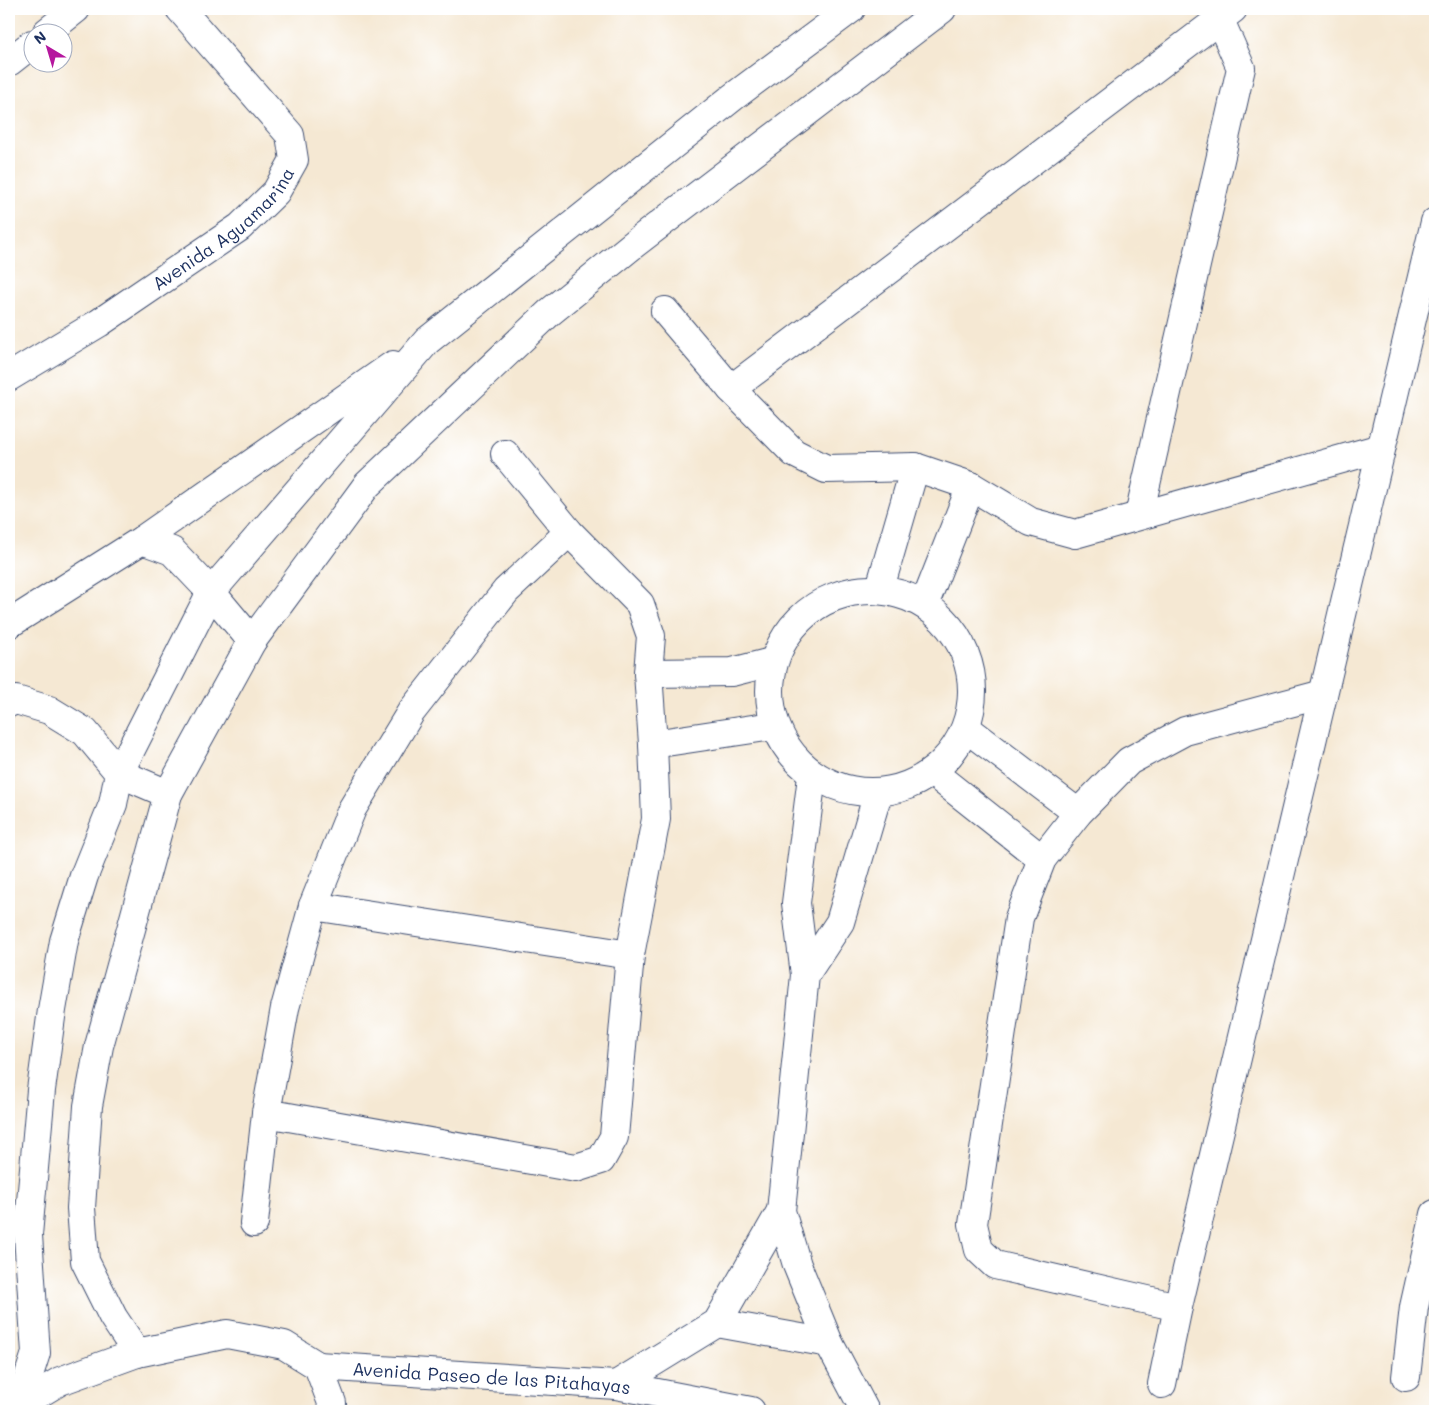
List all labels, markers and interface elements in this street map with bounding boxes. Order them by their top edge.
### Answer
north arrow [22,22,72,72]
text: N [30,27,50,48]
street label: Avenida Aguamarina [147,163,299,295]
street label: Avenida Paseo de las Pitahayas [352,1356,633,1400]

